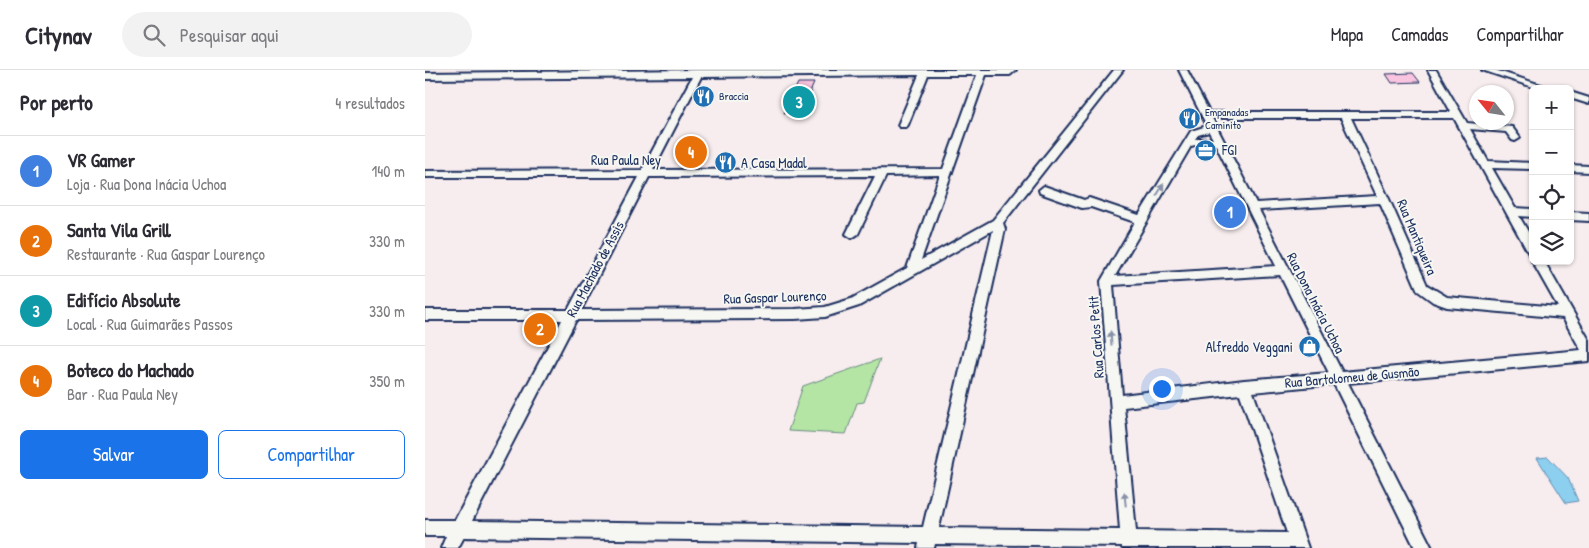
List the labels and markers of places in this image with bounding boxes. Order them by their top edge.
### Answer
pin: 3 [783,83,815,121]
restaurant icon: Braccia [691,84,715,108]
place label: Braccia [719,89,749,103]
place label: Empanadas Caminito [1205,105,1248,132]
restaurant icon: Empanadas Caminito [1177,106,1201,130]
pin: 4 [675,133,707,171]
office icon: FGI [1194,138,1218,162]
place label: FGI [1221,140,1237,159]
restaurant icon: A Casa Madal [713,151,737,175]
place label: A Casa Madal [741,153,807,172]
pin: 1 [1214,193,1246,231]
pin: 2 [524,310,556,348]
shop icon: Alfreddo Veggani [1297,335,1321,359]
place label: Alfreddo Veggani [1206,337,1293,357]

